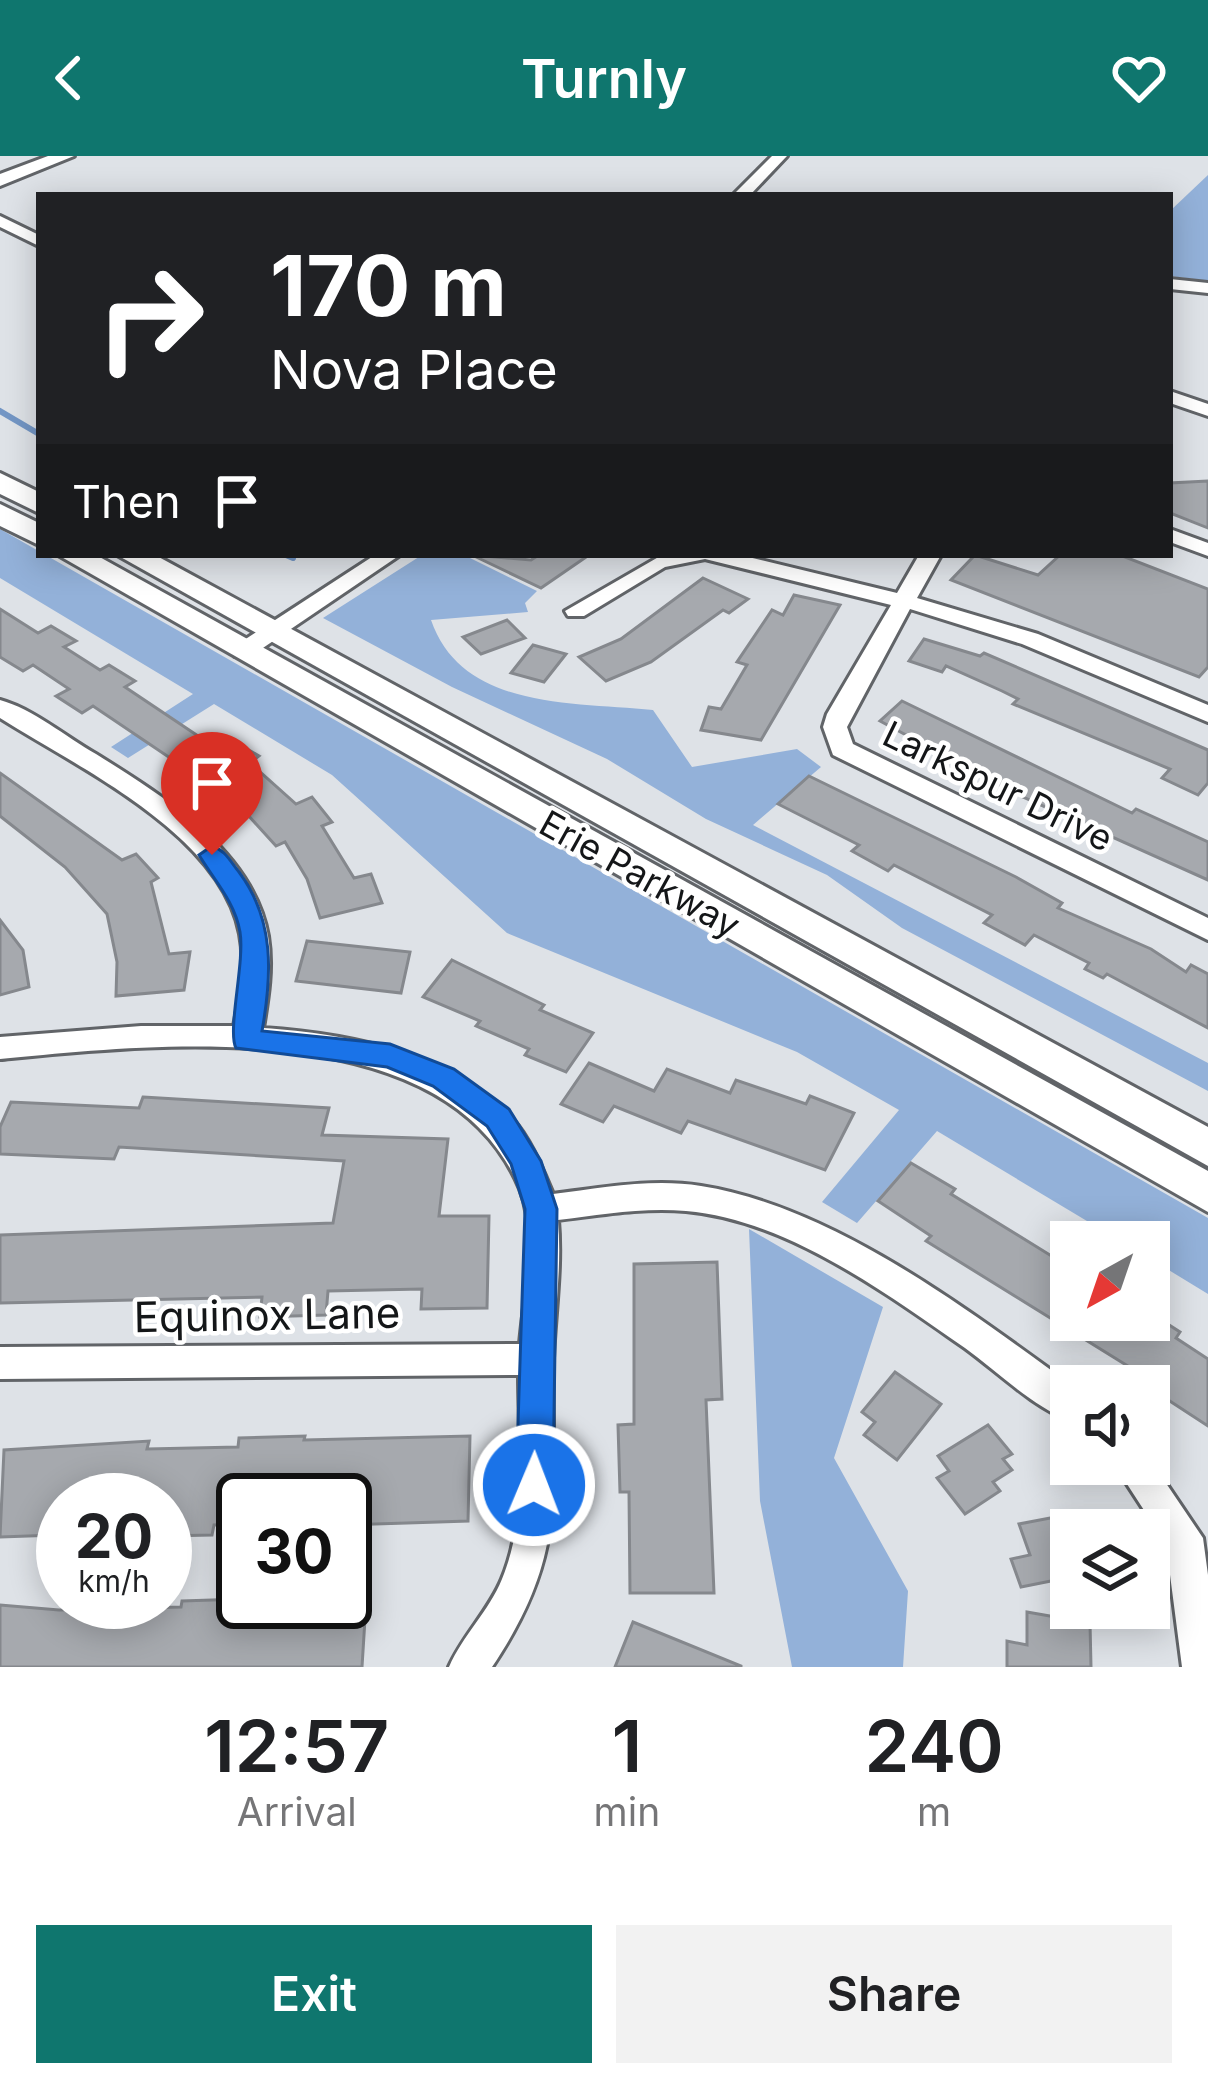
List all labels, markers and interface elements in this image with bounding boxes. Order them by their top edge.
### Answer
icon: back [36,45,102,111]
icon: heart [1106,45,1172,111]
text: Turnly [521,46,687,111]
text: 170 m [270,235,507,336]
icon: right [72,240,228,396]
text: Nova Place [270,337,558,402]
icon: arrive [204,468,270,534]
text: Then [72,474,180,529]
street label: Larkspur Drive [876,711,1120,861]
pin [161,732,263,855]
icon: arrive [179,750,245,816]
street label: Erie Parkway [532,801,748,947]
north arrow [1050,1221,1170,1341]
map controls [1050,1221,1170,1629]
street label: Equinox Lane [133,1287,401,1342]
button: sound [1050,1365,1170,1485]
position arrow [471,1422,597,1548]
speed limit sign: 30 [216,1473,372,1629]
text: 20 [75,1500,153,1572]
button: layers [1050,1509,1170,1629]
text: km/h [78,1563,150,1599]
text: 12:57 [204,1702,389,1789]
text: 1 [612,1702,642,1789]
text: 240 [865,1702,1004,1789]
text: Arrival [237,1788,357,1835]
text: min [594,1788,660,1835]
text: m [917,1788,951,1835]
button: Exit [36,1925,592,2063]
button: Share [616,1925,1172,2063]

